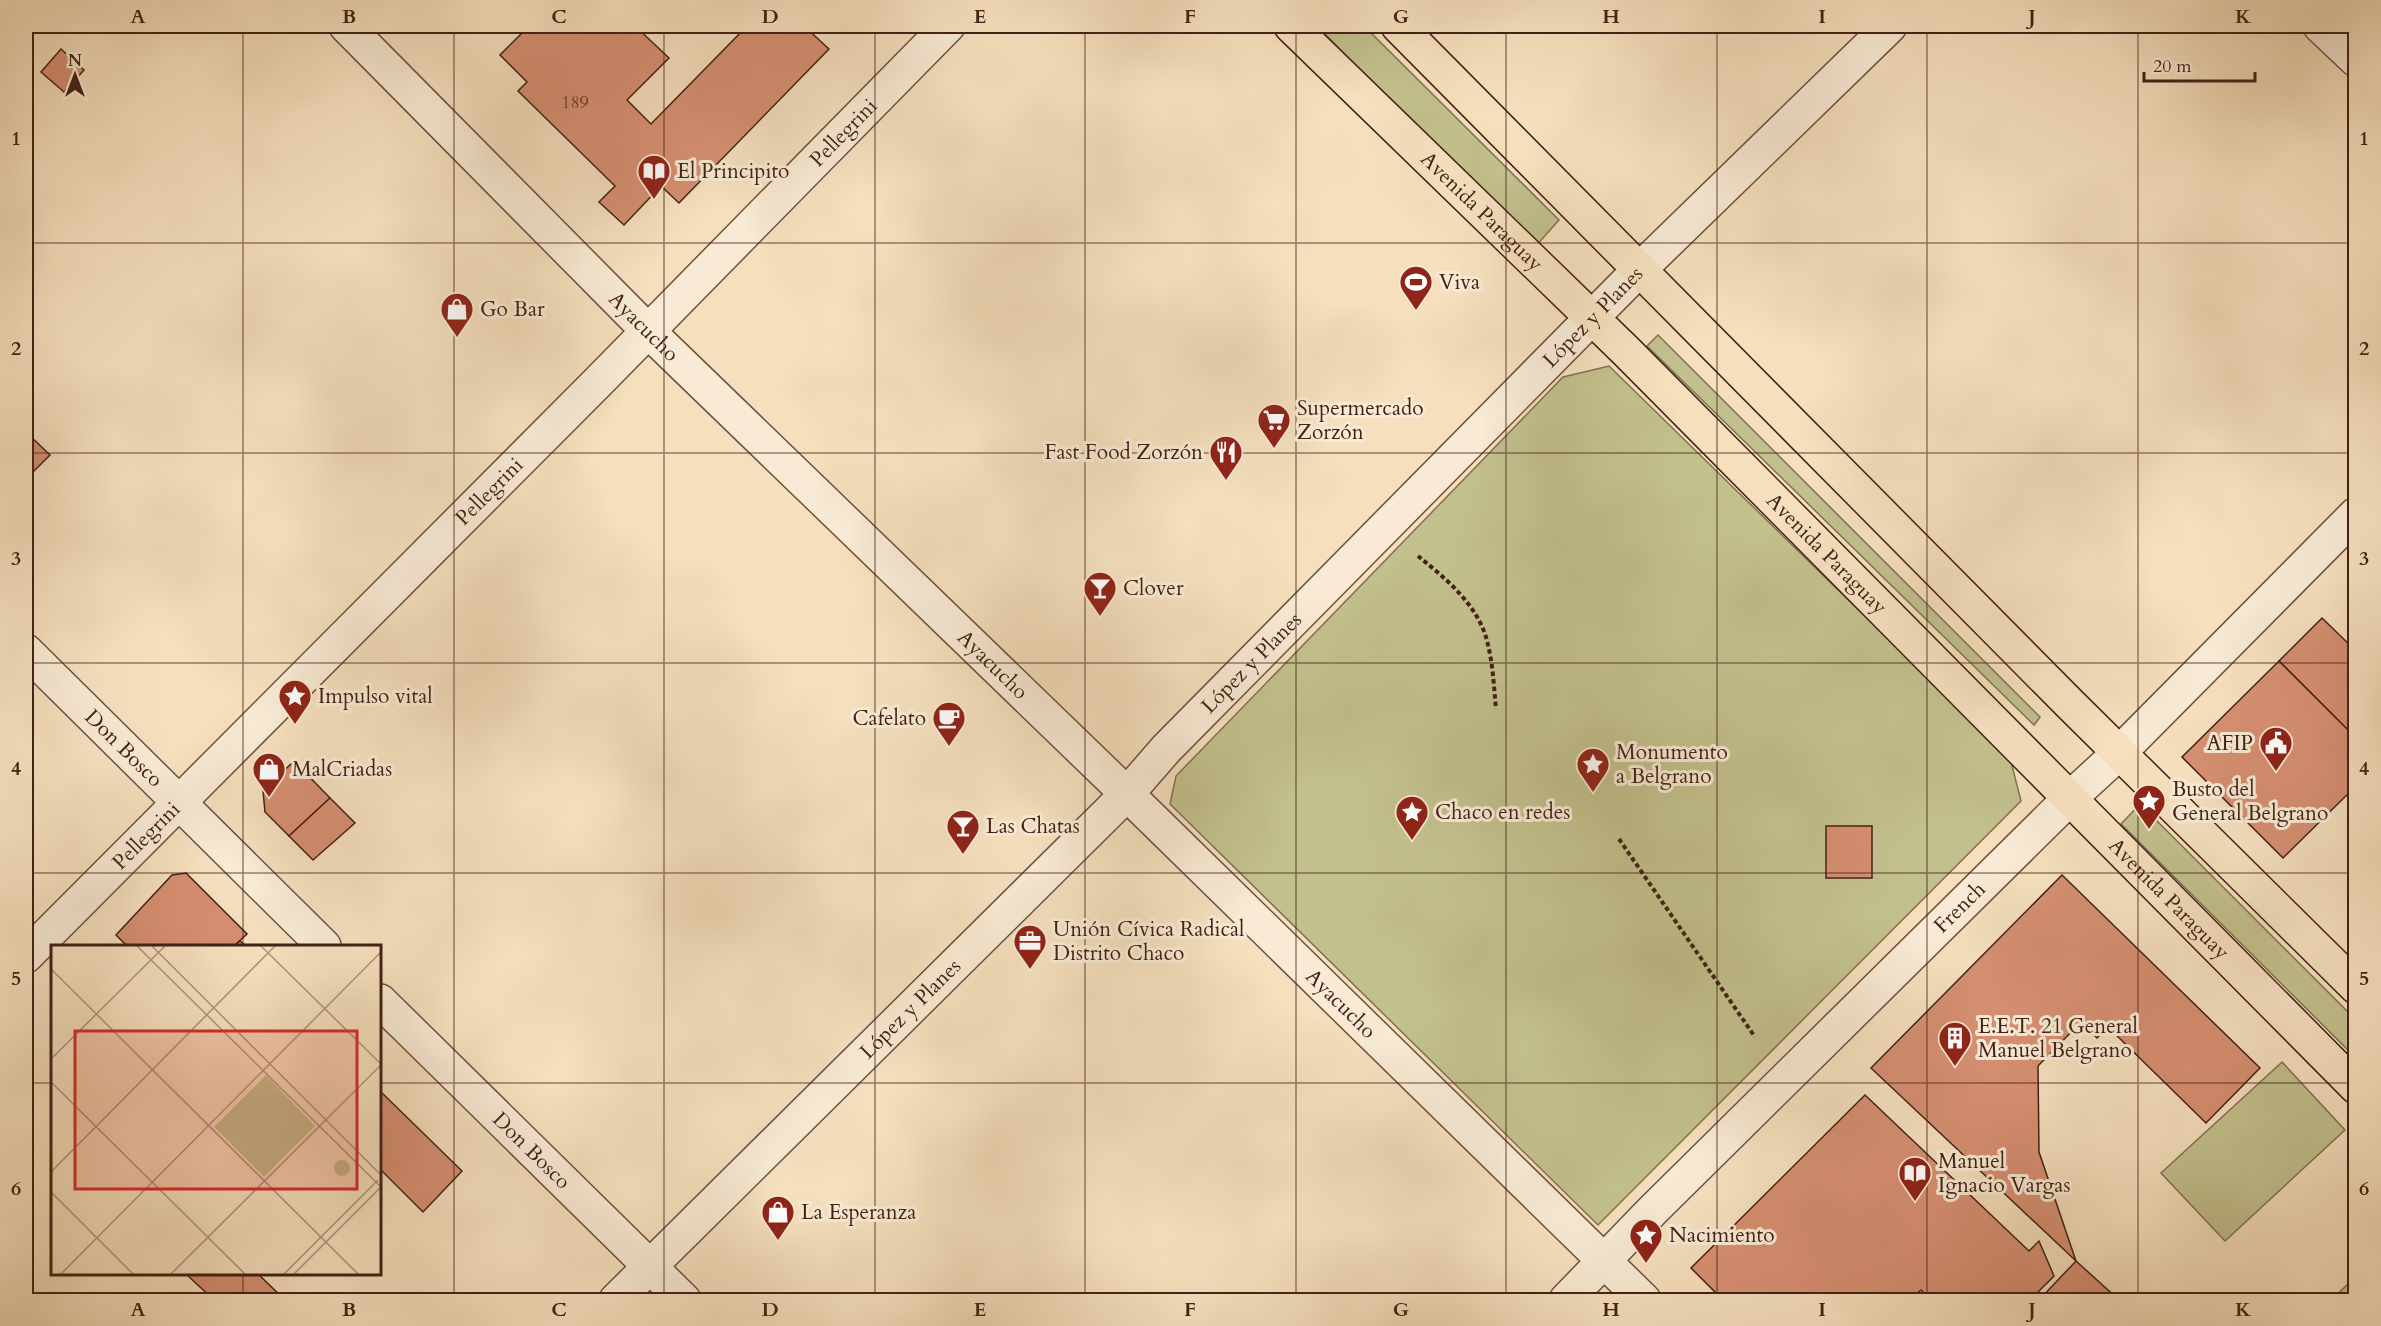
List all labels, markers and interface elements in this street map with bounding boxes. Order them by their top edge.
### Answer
text: A [130,3,146,30]
text: B [342,3,356,30]
text: C [551,3,567,30]
text: D [761,3,779,30]
text: E [974,3,986,30]
text: F [1184,3,1196,30]
text: G [1393,3,1409,30]
text: H [1602,3,1620,30]
text: I [1818,3,1826,30]
text: J [2025,3,2036,30]
text: K [2235,3,2252,30]
north arrow [45,45,105,105]
scale bar [2144,45,2255,83]
text: N [68,50,82,72]
text: 20 m [2153,54,2192,79]
house number: 189 [561,90,589,115]
street label: Pellegrini [803,92,883,173]
text: 1 [11,125,21,152]
text: 1 [2359,125,2369,152]
street label: Avenida Paraguay [1414,145,1550,278]
library icon: El Principito [636,153,672,200]
place label: El Principito [677,157,789,186]
street label: López y Planes [1536,260,1649,374]
sports icon: Viva [1398,264,1434,311]
place label: Viva [1439,268,1480,297]
street label: Ayacucho [602,285,686,368]
shop icon: Go Bar [439,291,475,338]
place label: Go Bar [480,295,545,324]
text: 2 [11,335,21,362]
text: 2 [2359,335,2369,362]
place label: Supermercado Zorzón [1297,394,1424,447]
supermarket icon: Supermercado Zorzón [1256,402,1292,449]
restaurant icon: Fast Food Zorzón [1208,434,1244,481]
place label: Fast Food Zorzón [1045,438,1203,467]
street label: Pellegrini [449,451,530,532]
street label: Avenida Paraguay [1760,486,1894,621]
text: 3 [11,545,21,572]
text: 3 [2359,545,2369,572]
bar icon: Clover [1082,570,1118,617]
place label: Clover [1123,574,1184,603]
street label: López y Planes [1195,606,1308,720]
street label: Ayacucho [951,623,1035,706]
place icon: Impulso vital [277,678,313,725]
place label: Impulso vital [318,682,433,711]
cafe icon: Cafelato [931,700,967,747]
street label: Don Bosco [78,703,170,793]
place label: Cafelato [853,704,926,733]
public building icon: AFIP [2258,725,2294,772]
place label: AFIP [2207,729,2253,758]
place label: Monumento a Belgrano [1616,738,1728,791]
place icon: Monumento a Belgrano [1575,746,1611,793]
shop icon: MalCriadas [251,751,287,798]
text: 4 [11,755,21,782]
place label: MalCriadas [292,755,392,784]
text: 4 [2359,755,2369,782]
place label: Busto del General Belgrano [2172,775,2328,828]
place icon: Busto del General Belgrano [2131,783,2167,830]
place icon: Chaco en redes [1394,794,1430,841]
street label: Pellegrini [106,795,186,876]
place label: Chaco en redes [1435,798,1570,827]
bar icon: Las Chatas [945,808,981,855]
place label: Las Chatas [986,812,1080,841]
street label: Avenida Paraguay [2102,831,2236,966]
street label: French [1927,875,1992,939]
place label: Unión Cívica Radical Distrito Chaco [1053,915,1244,968]
office icon: Unión Cívica Radical Distrito Chaco [1012,923,1048,970]
inset map [51,945,381,1275]
street label: López y Planes [853,952,967,1065]
street label: Ayacucho [1299,962,1383,1045]
text: 5 [11,965,21,992]
text: 5 [2359,965,2369,992]
place label: E.E.T. 21 General Manuel Belgrano [1978,1012,2138,1065]
building icon: E.E.T. 21 General Manuel Belgrano [1937,1020,1973,1067]
street label: Don Bosco [486,1105,578,1196]
place label: Manuel Ignacio Vargas [1938,1147,2070,1200]
library icon: Manuel Ignacio Vargas [1897,1155,1933,1202]
text: 6 [11,1175,21,1202]
text: 6 [2359,1175,2369,1202]
shop icon: La Esperanza [760,1194,796,1241]
place label: La Esperanza [801,1198,916,1227]
place icon: Nacimiento [1628,1217,1664,1264]
place label: Nacimiento [1669,1221,1775,1250]
text: A [130,1296,146,1323]
text: B [342,1296,356,1323]
text: C [551,1296,567,1323]
text: D [761,1296,779,1323]
text: E [974,1296,986,1323]
text: F [1184,1296,1196,1323]
text: G [1393,1296,1409,1323]
text: H [1602,1296,1620,1323]
text: I [1818,1296,1826,1323]
text: J [2025,1296,2036,1323]
text: K [2235,1296,2252,1323]

